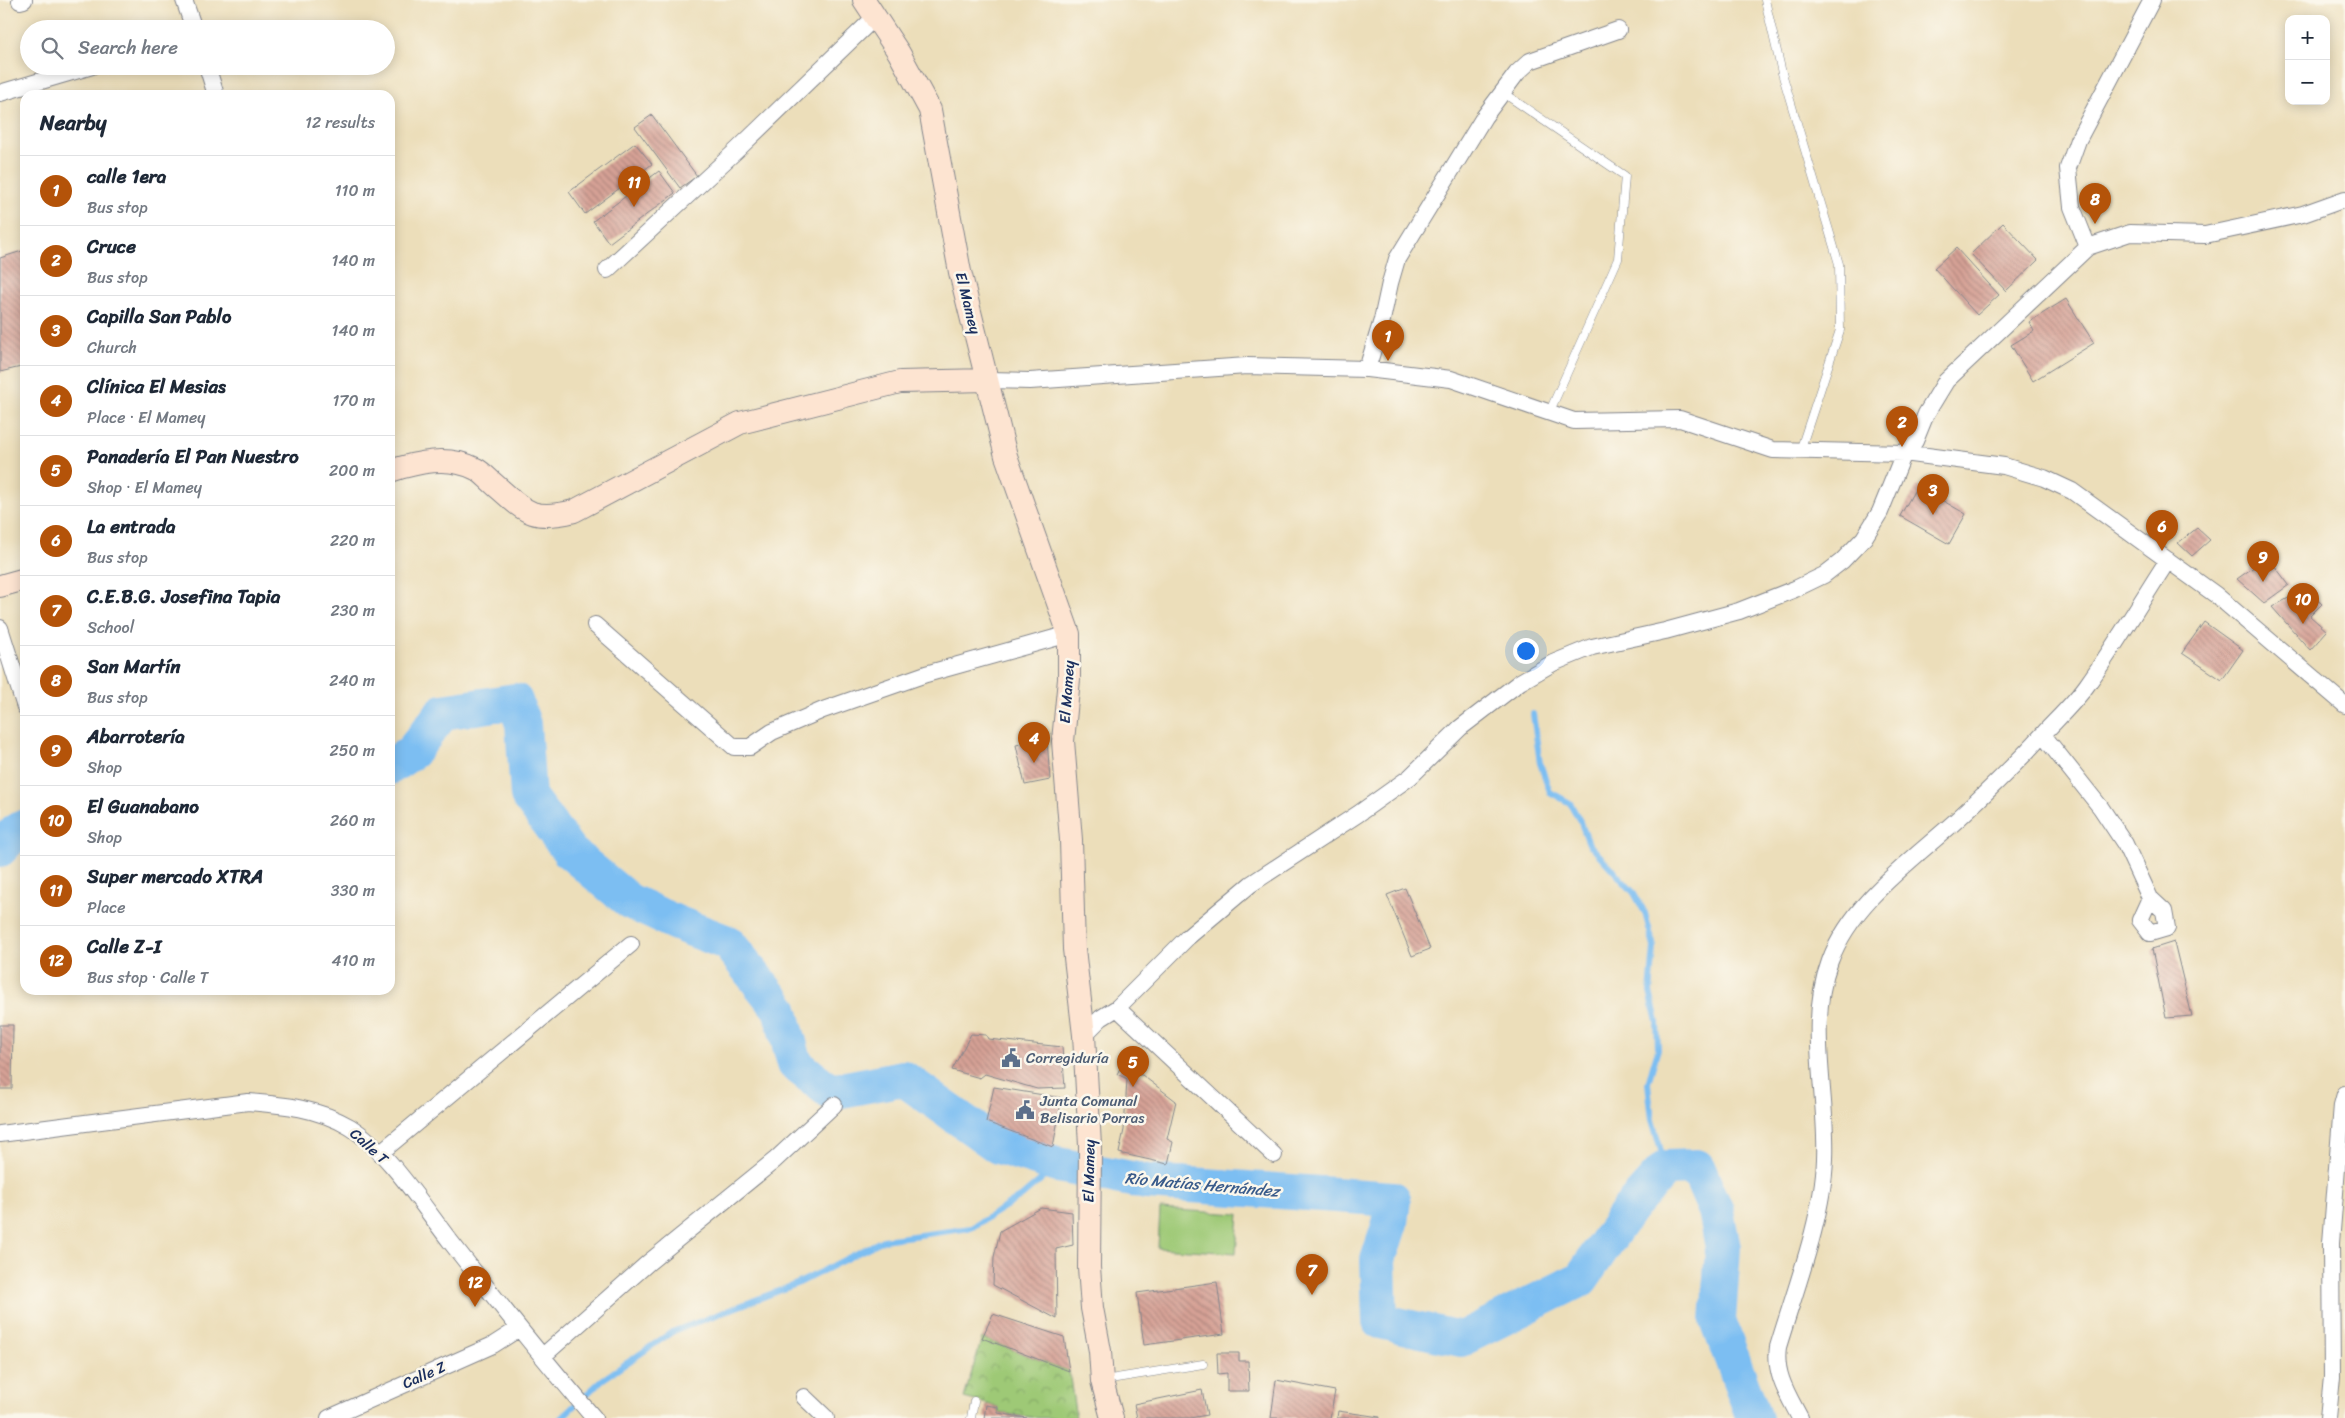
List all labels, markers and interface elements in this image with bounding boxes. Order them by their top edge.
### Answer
map controls [2285,15,2330,105]
button: + [2285,15,2330,60]
search box [20,20,395,75]
text: Search here [78,31,178,64]
icon: search [38,34,66,62]
button: − [2285,60,2330,105]
text: Nearby [40,104,106,142]
text: 12 results [305,108,375,137]
text: calle 1era [87,160,166,193]
pin: 11 [618,166,650,207]
text: 1 [53,176,59,205]
text: 110 m [335,176,375,205]
pin: 8 [2079,183,2111,224]
text: Bus stop [87,193,148,222]
text: Cruce [87,230,136,263]
text: 2 [51,246,61,275]
text: 140 m [332,246,375,275]
text: Bus stop [87,263,148,292]
street label: El Mamey [948,269,988,337]
text: Capilla San Pablo [87,300,231,333]
text: 3 [52,316,60,345]
text: 140 m [332,316,375,345]
pin: 1 [1372,320,1404,361]
text: Church [87,333,137,362]
text: Clínica El Mesias [87,370,226,403]
text: 4 [51,386,61,415]
text: 170 m [332,386,375,415]
text: Place · El Mamey [87,403,206,432]
pin: 2 [1886,406,1918,447]
text: Panadería El Pan Nuestro [87,440,299,473]
text: 5 [51,456,61,485]
text: 200 m [329,456,375,485]
text: Shop · El Mamey [87,473,202,502]
pin: 3 [1917,474,1949,515]
text: La entrada [87,510,175,543]
pin: 6 [2146,510,2178,551]
text: 6 [51,526,61,555]
text: 220 m [330,526,375,555]
pin: 9 [2247,541,2279,582]
text: Bus stop [87,543,148,572]
text: C.E.B.G. Josefina Tapia [87,580,280,613]
pin: 10 [2287,583,2319,624]
text: 7 [51,596,61,625]
text: 230 m [330,596,375,625]
text: School [87,613,134,642]
your location [1513,638,1539,664]
text: San Martín [87,650,180,683]
street label: El Mamey [1052,659,1082,724]
text: 8 [51,666,61,695]
text: 240 m [329,666,375,695]
text: Bus stop [87,683,148,712]
text: Abarrotería [87,720,185,753]
pin: 4 [1018,722,1050,763]
text: 9 [51,736,61,765]
text: 250 m [329,736,375,765]
text: Shop [87,753,122,782]
text: El Guanabano [87,790,199,823]
text: 10 [48,806,64,835]
text: 260 m [330,806,375,835]
text: Shop [87,823,122,852]
text: Super mercado XTRA [87,860,263,893]
text: 11 [49,876,63,905]
text: 330 m [331,876,375,905]
text: Place [87,893,126,922]
text: Calle Z-I [87,930,161,963]
text: 12 [48,946,64,975]
text: 410 m [332,946,375,975]
text: Bus stop · Calle T [87,963,208,992]
place label: Corregiduría [1026,1045,1109,1071]
pin: 5 [1117,1046,1149,1087]
public building icon: Corregiduría [1000,1047,1022,1069]
place label: Junta Comunal Belisario Porras [1039,1088,1145,1131]
public building icon: Junta Comunal Belisario Porras [1014,1099,1036,1121]
street label: Calle T [344,1121,395,1171]
street label: El Mamey [1075,1139,1103,1203]
water label: Río Matías Hernández [1124,1163,1283,1206]
pin: 7 [1296,1254,1328,1295]
pin: 12 [459,1266,491,1307]
street label: Calle Z [398,1354,450,1396]

